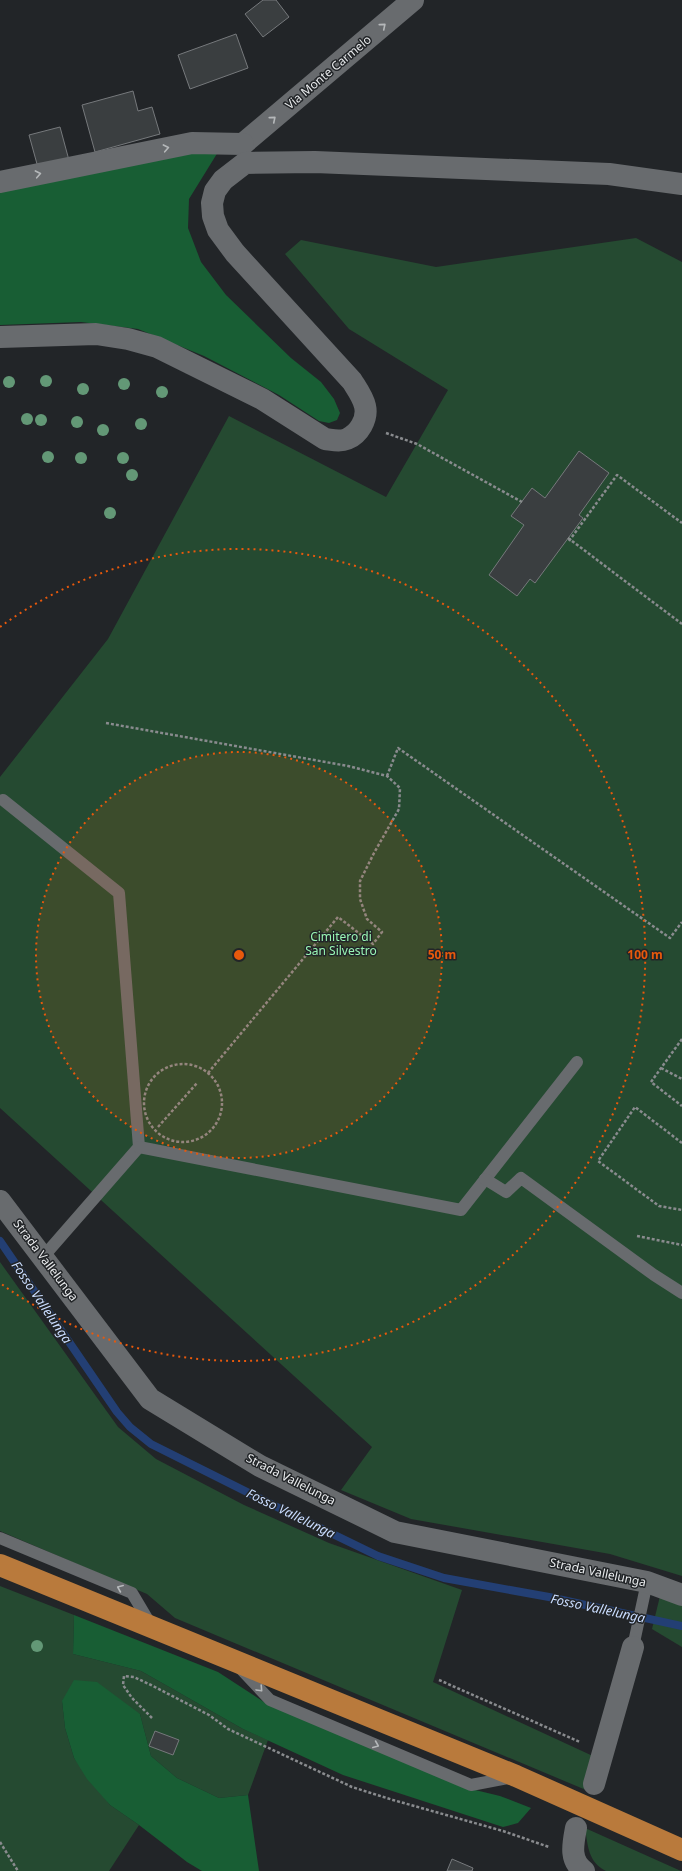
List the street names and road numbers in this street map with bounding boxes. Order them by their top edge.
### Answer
street label: Via Monte Carmelo [281,31,375,113]
street label: Strada Vallelunga [10,1216,82,1304]
street label: Strada Vallelunga [243,1449,339,1509]
street label: Strada Vallelunga [548,1553,648,1591]

